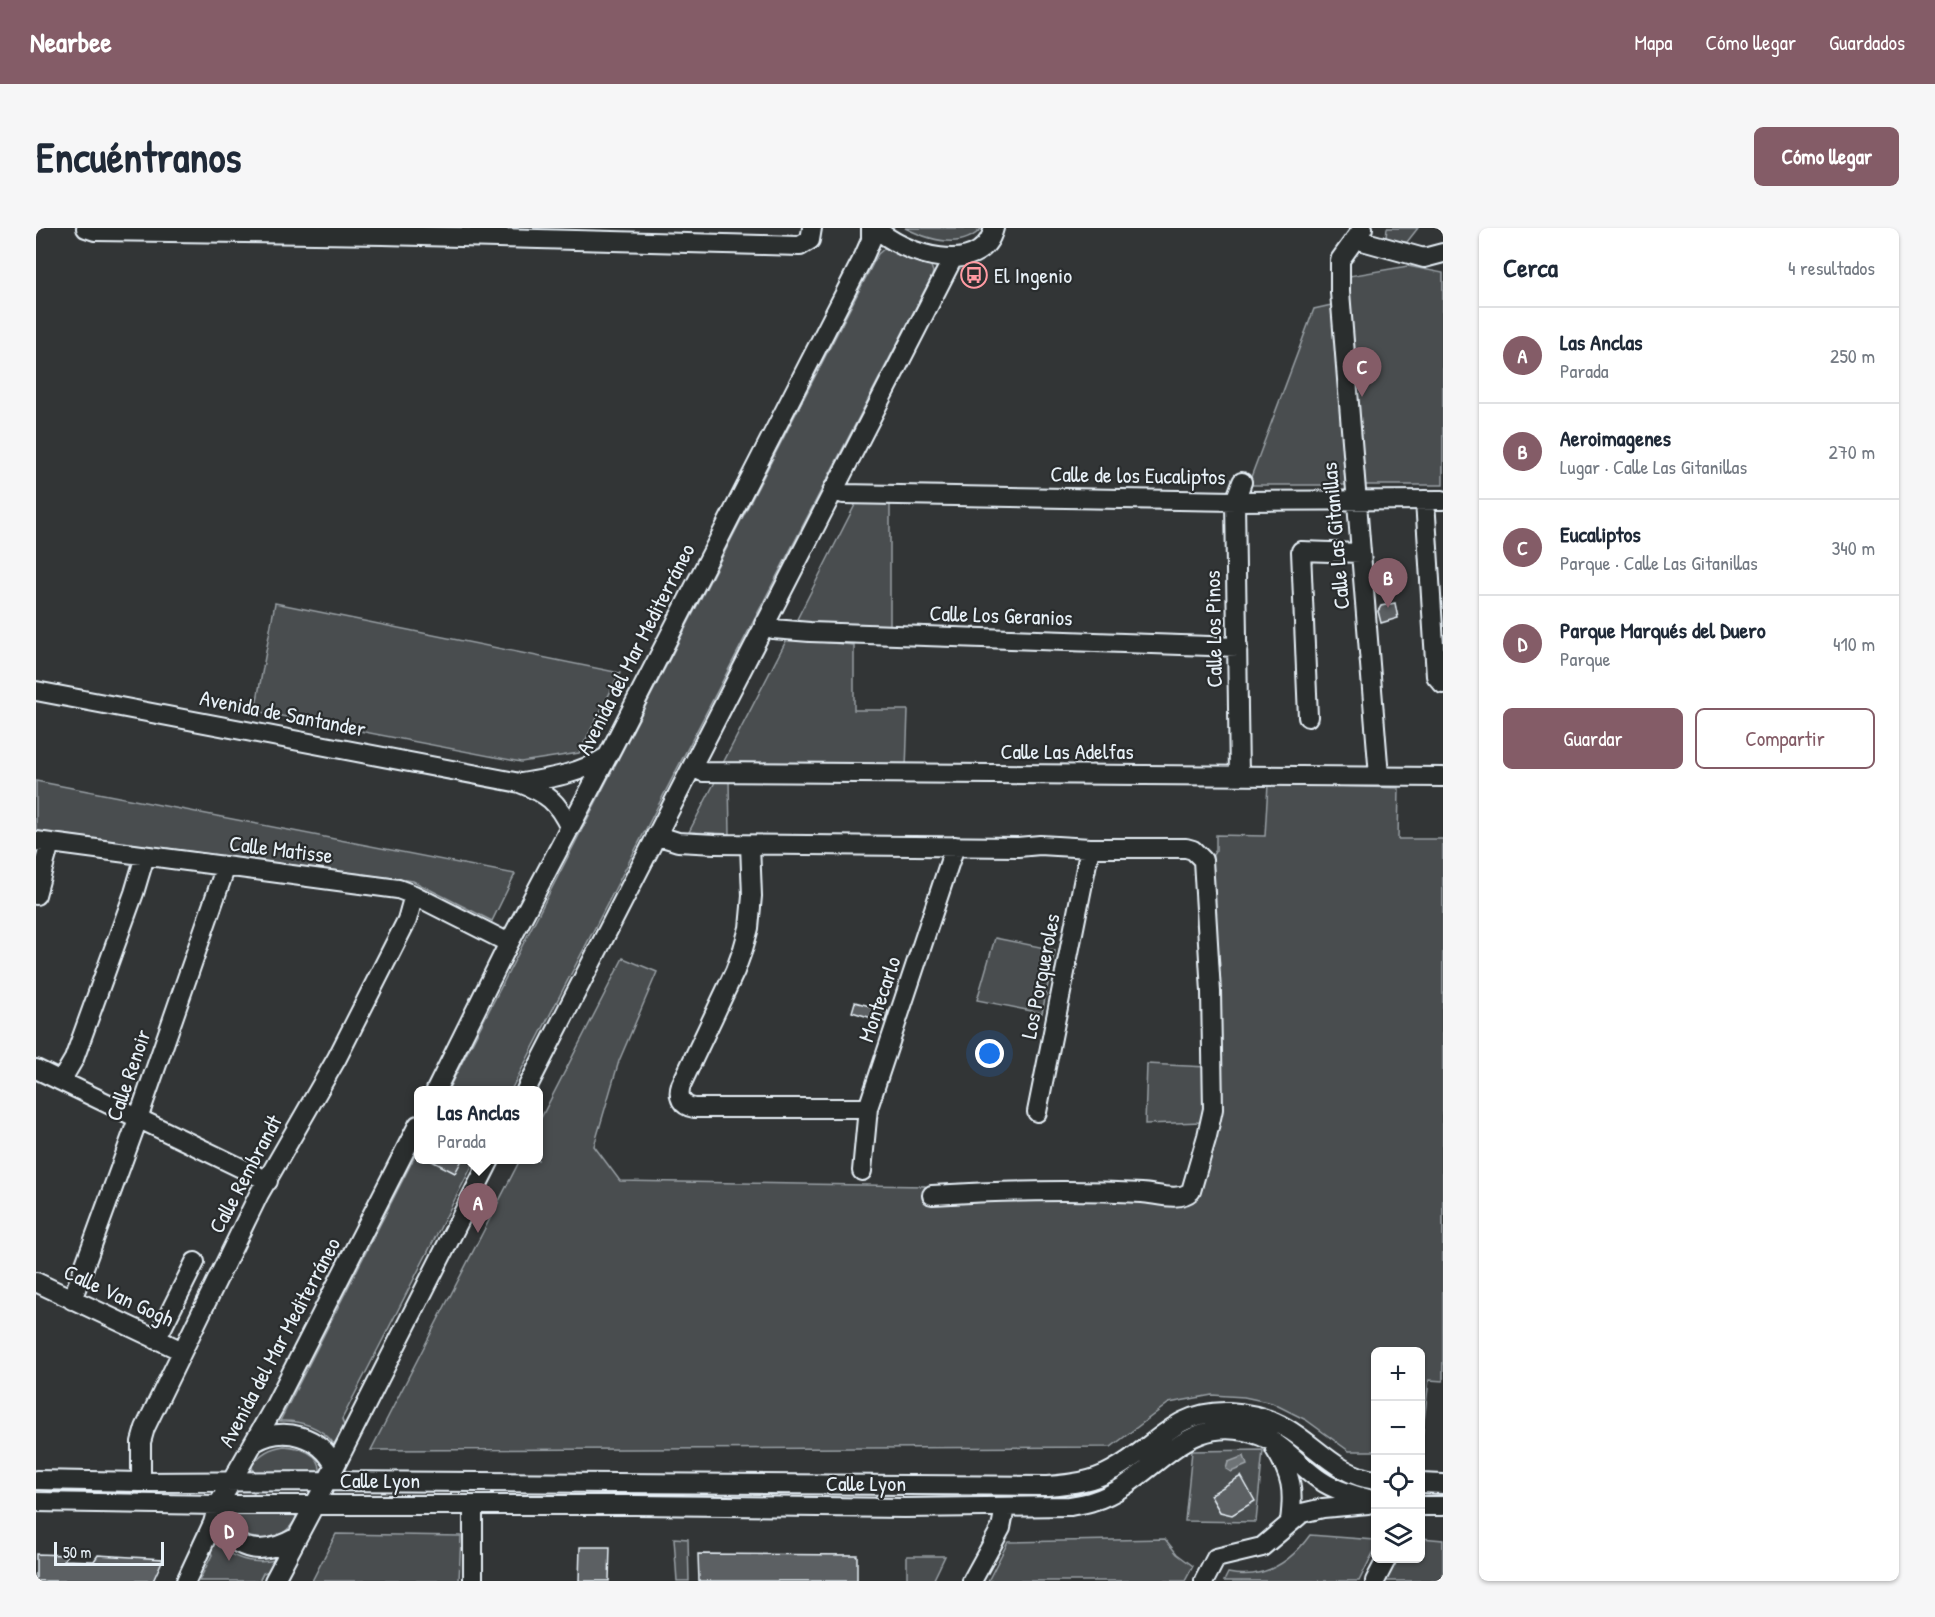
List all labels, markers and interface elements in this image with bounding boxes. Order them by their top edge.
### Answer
text: Nearbee [30,23,112,61]
text: Mapa [1634,28,1672,57]
text: Cómo llegar [1705,28,1796,57]
text: Guardados [1829,28,1905,57]
button: Cómo llegar [1754,127,1899,186]
text: Encuéntranos [36,128,242,185]
text: Cerca [1503,250,1558,285]
text: 4 resultados [1788,254,1875,281]
bus stop icon: El Ingenio [959,260,989,290]
place label: El Ingenio [994,260,1072,290]
text: Las Anclas [1560,327,1643,357]
text: A [1518,342,1527,369]
text: 250 m [1830,342,1875,369]
pin: C [1342,348,1382,397]
text: Parada [1560,357,1609,384]
text: Aeroimagenes [1560,423,1671,453]
text: B [1517,438,1528,465]
text: 270 m [1829,438,1875,465]
text: Lugar · Calle Las Gitanillas [1560,453,1747,480]
street label: Calle de los Eucaliptos [1050,458,1226,492]
street label: Calle Las Gitanillas [1314,461,1356,611]
text: Eucaliptos [1560,519,1641,549]
text: C [1517,534,1528,561]
text: 340 m [1831,534,1875,561]
street label: Avenida del Mar Mediterráneo [569,538,701,760]
text: Parque · Calle Las Gitanillas [1560,549,1758,576]
pin: B [1368,558,1408,608]
street label: Calle Los Pinos [1197,570,1229,688]
street label: Calle Los Geranios [929,598,1073,632]
text: Parque Marqués del Duero [1560,615,1766,645]
text: D [1518,630,1527,657]
text: 410 m [1833,630,1875,657]
text: Parque [1560,645,1610,672]
street label: Avenida de Santander [197,682,369,744]
button: Guardar [1503,708,1683,769]
button: Compartir [1695,708,1875,769]
street label: Calle Las Adelfas [1000,736,1134,766]
street label: Calle Matisse [228,828,335,870]
street label: Los Porqueroles [1013,911,1067,1041]
street label: Montecarlo [850,952,908,1046]
street label: Calle Renoir [98,1025,158,1125]
your location [975,1039,1004,1068]
popup [414,1086,543,1164]
text: Las Anclas [437,1097,520,1127]
street label: Calle Rembrandt [201,1109,289,1238]
text: Parada [437,1127,486,1154]
pin: A [458,1184,498,1233]
street label: Avenida del Mar Mediterráneo [211,1232,347,1452]
street label: Calle Van Gogh [59,1256,179,1334]
map controls [1371,1347,1425,1563]
button: + [1371,1347,1425,1401]
button: − [1371,1401,1425,1455]
button: locate [1371,1455,1425,1509]
street label: Calle Lyon [340,1465,420,1495]
street label: Calle Lyon [826,1468,906,1498]
button: layers [1371,1509,1425,1563]
pin: D [210,1512,248,1561]
scale bar [54,1539,164,1566]
text: 50 m [63,1541,92,1563]

